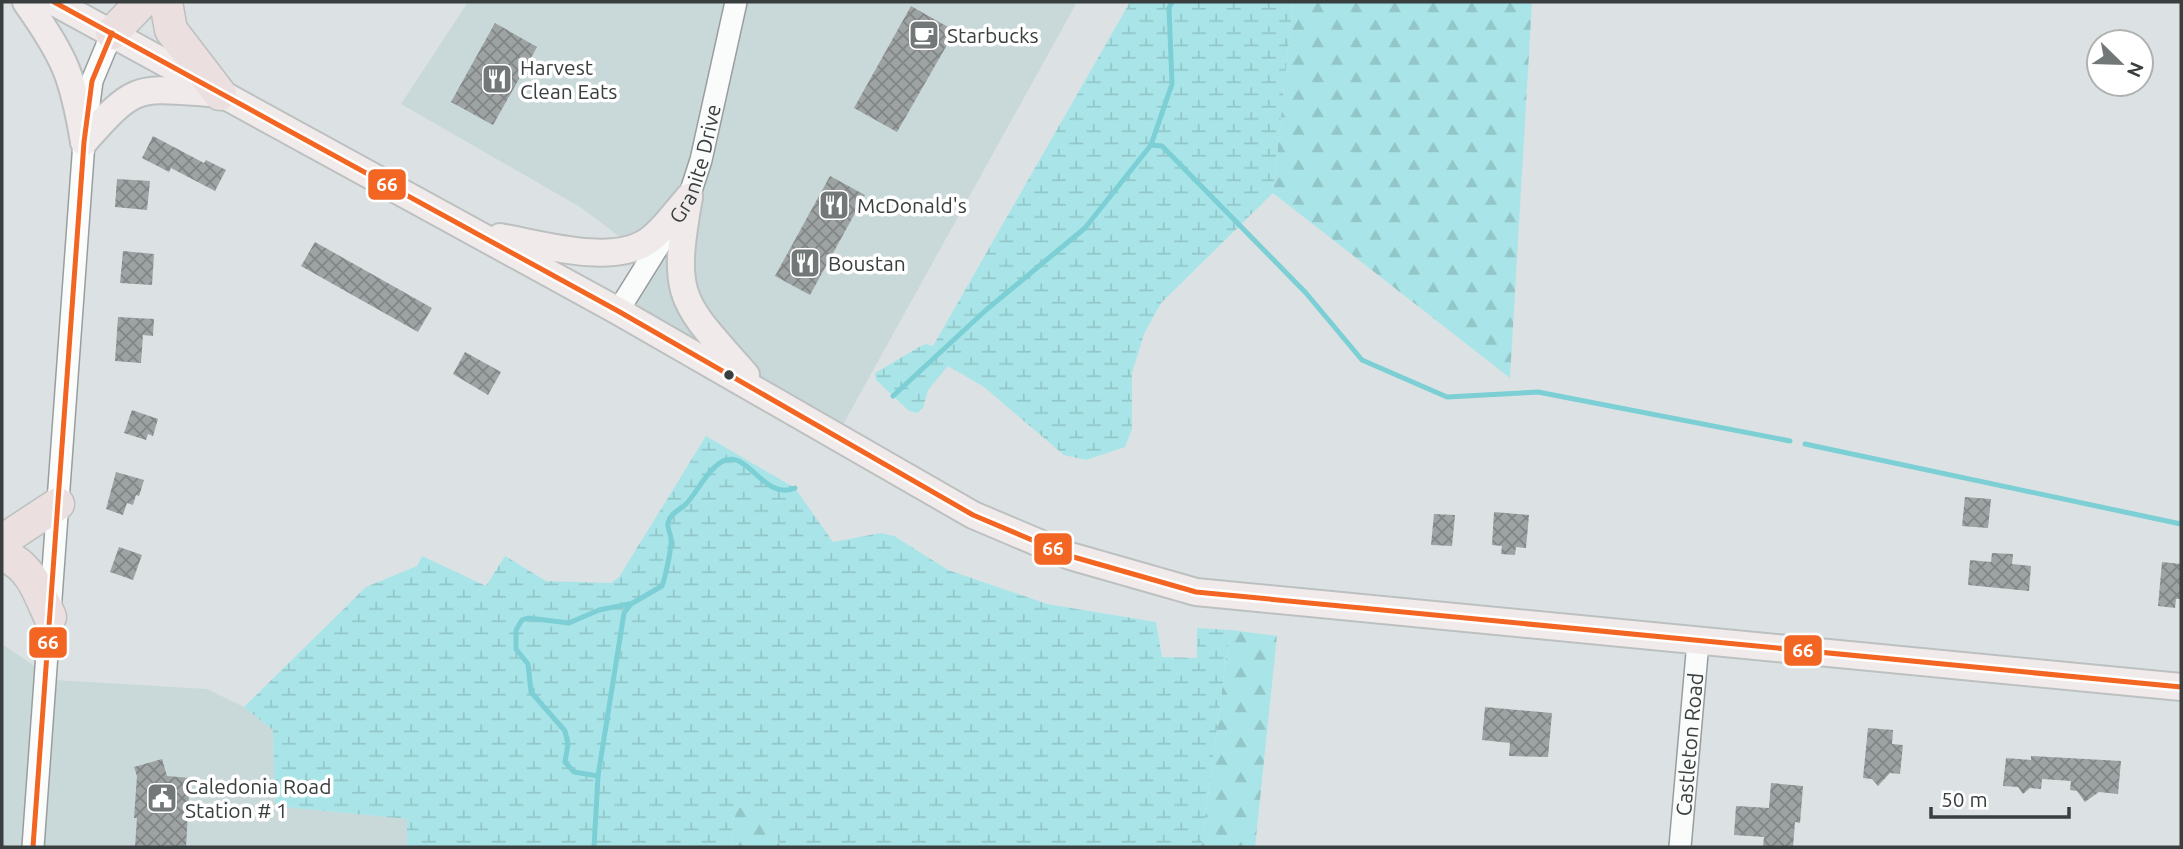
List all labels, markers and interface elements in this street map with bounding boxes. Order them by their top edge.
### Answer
cafe icon: Starbucks [907,18,941,52]
place label: Starbucks [947,23,1039,47]
north arrow [2085,28,2155,98]
place label: Harvest Clean Eats [520,55,617,103]
text: N [2123,59,2149,80]
restaurant icon: Harvest Clean Eats [480,62,514,96]
street label: Granite Drive [664,102,725,227]
line badge: 66 [367,168,407,201]
text: 66 [376,173,398,195]
restaurant icon: McDonald's [817,188,851,222]
place label: McDonald's [857,193,967,217]
restaurant icon: Boustan [788,246,822,280]
place label: Boustan [828,251,906,275]
unlabelled marker [722,368,736,382]
line badge: 66 [1033,532,1073,566]
text: 66 [1042,537,1064,559]
line badge: 66 [28,626,68,659]
text: 66 [37,631,59,653]
line badge: 66 [1783,634,1823,667]
text: 66 [1792,639,1814,661]
street label: Castleton Road [1671,672,1707,817]
place label: Caledonia Road Station # 1 [185,774,331,822]
scale bar [1931,776,2069,820]
public building icon: Caledonia Road Station # 1 [145,781,179,815]
text: 50 m [1941,787,1988,811]

